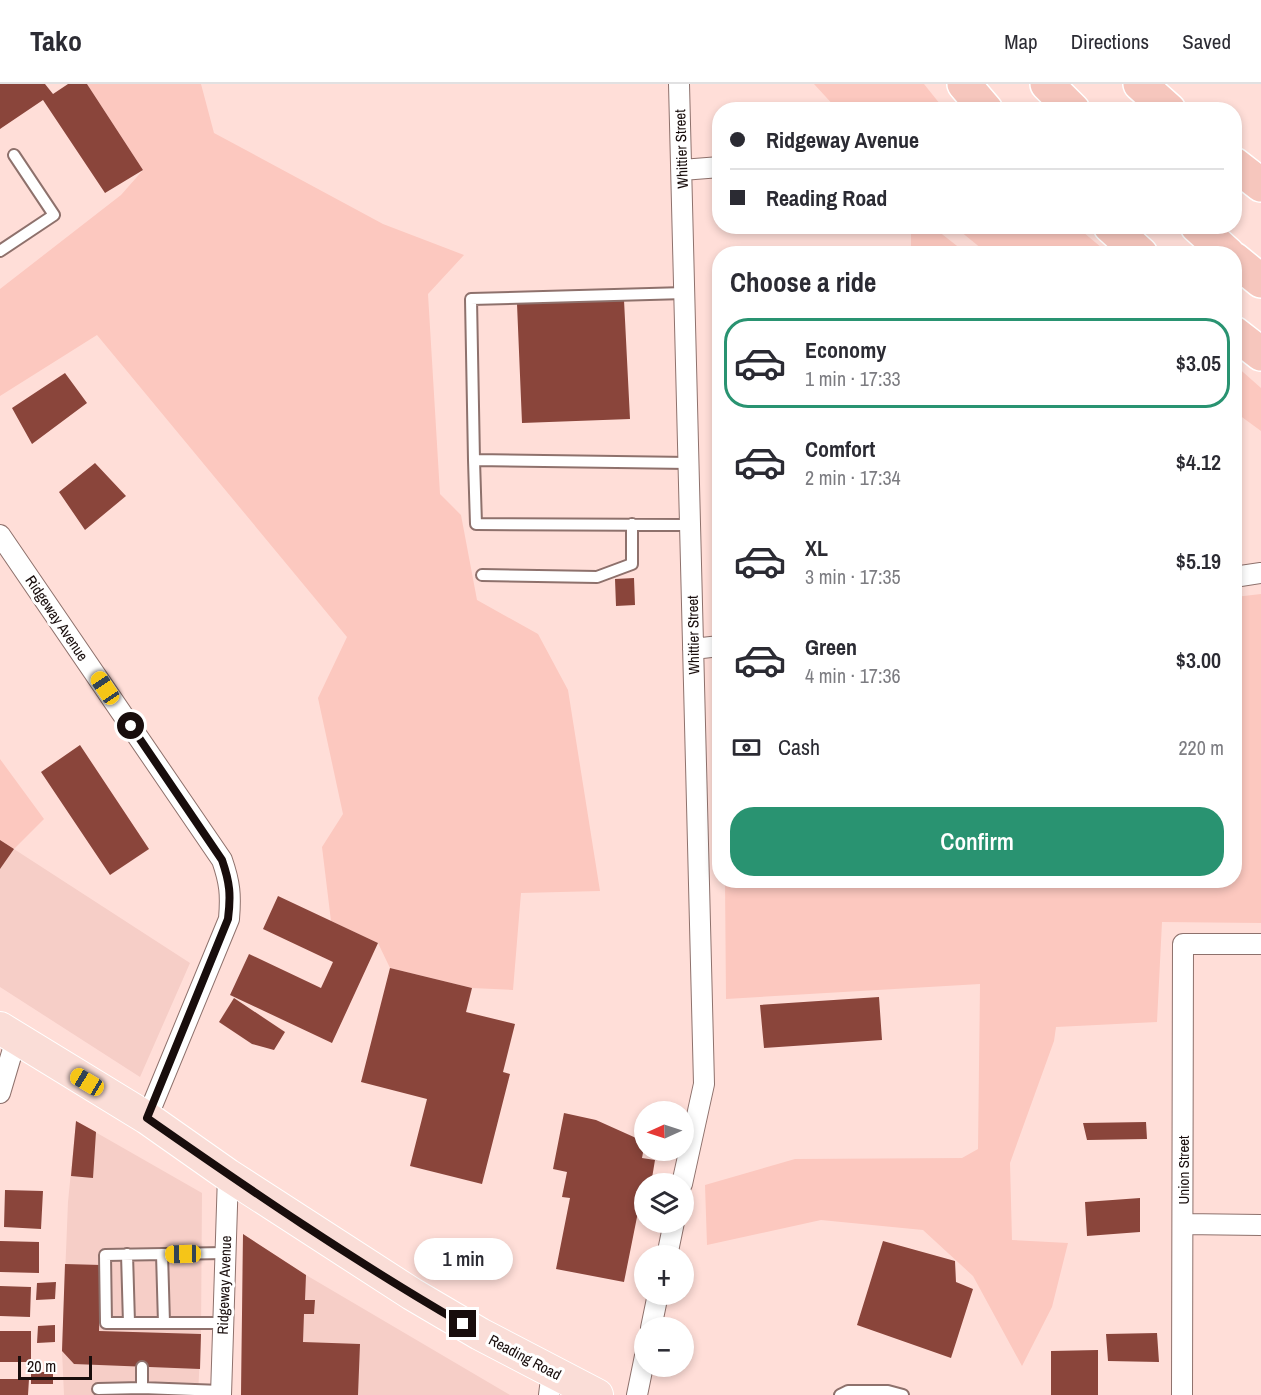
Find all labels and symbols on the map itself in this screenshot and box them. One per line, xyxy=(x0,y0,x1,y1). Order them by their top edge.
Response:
street label: Whittier Street xyxy=(669,108,693,189)
street label: Ridgeway Avenue xyxy=(21,571,93,665)
street label: Whittier Street xyxy=(682,595,704,675)
car xyxy=(87,668,123,708)
route start xyxy=(117,712,144,739)
car xyxy=(67,1065,107,1099)
north arrow xyxy=(634,1101,694,1161)
street label: Union Street xyxy=(1173,1135,1194,1205)
street label: Ridgeway Avenue xyxy=(212,1235,236,1335)
callout: 1 min xyxy=(414,1237,512,1279)
car xyxy=(165,1245,201,1263)
route end xyxy=(449,1310,476,1337)
street label: Reading Road xyxy=(485,1329,565,1385)
scale bar xyxy=(18,1353,92,1380)

